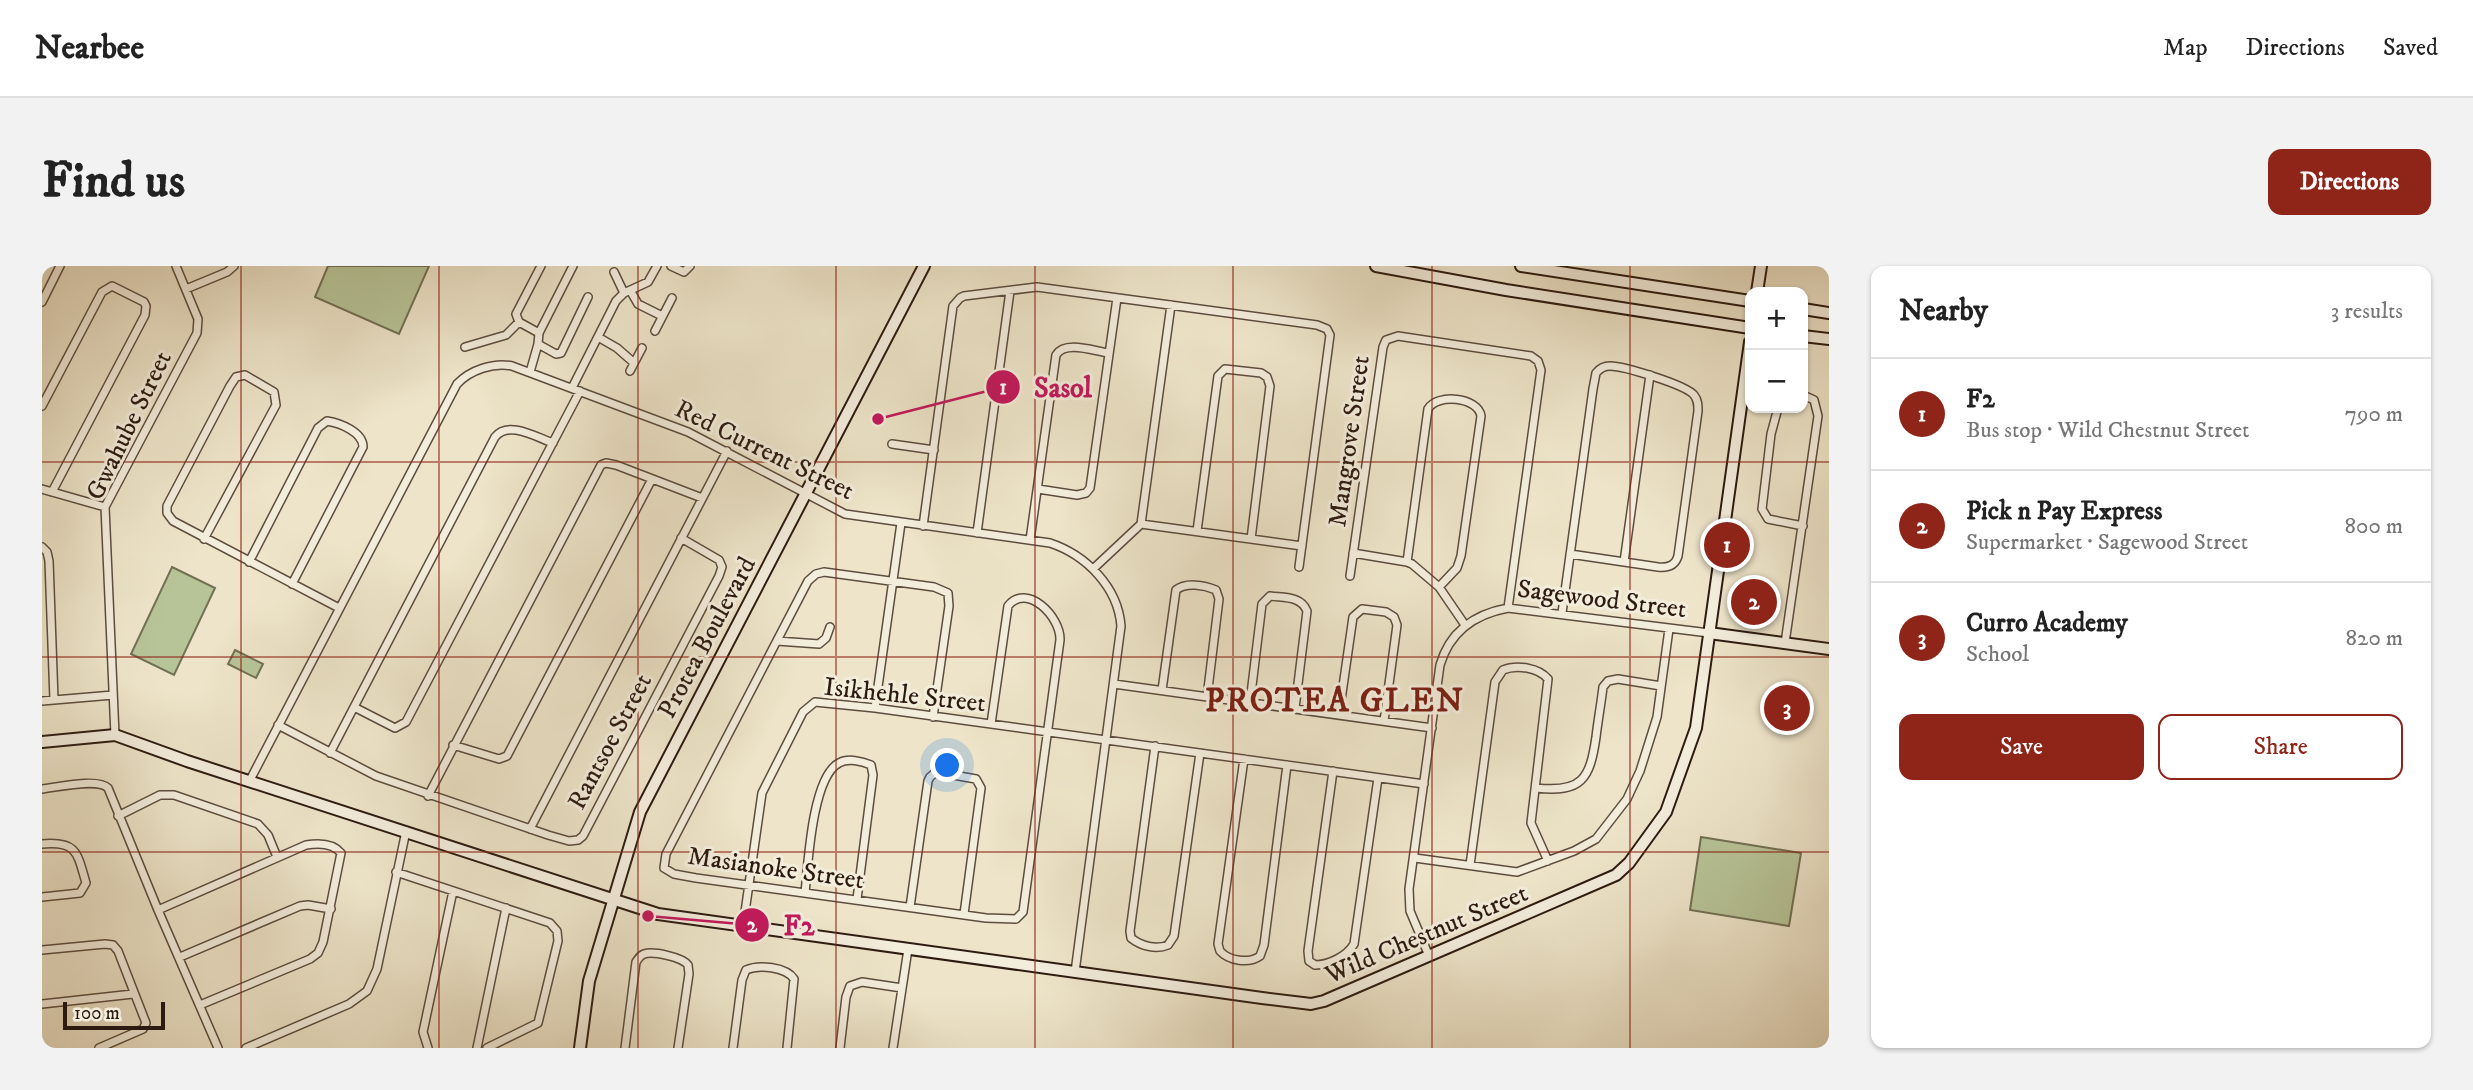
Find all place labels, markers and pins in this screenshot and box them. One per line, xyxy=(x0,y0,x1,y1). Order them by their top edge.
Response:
callout: Sasol xyxy=(985,362,1106,411)
pin: 1 xyxy=(1704,519,1750,571)
pin: 2 xyxy=(1731,576,1777,628)
pin: 3 xyxy=(1764,682,1810,734)
callout: F2 xyxy=(735,901,829,950)

